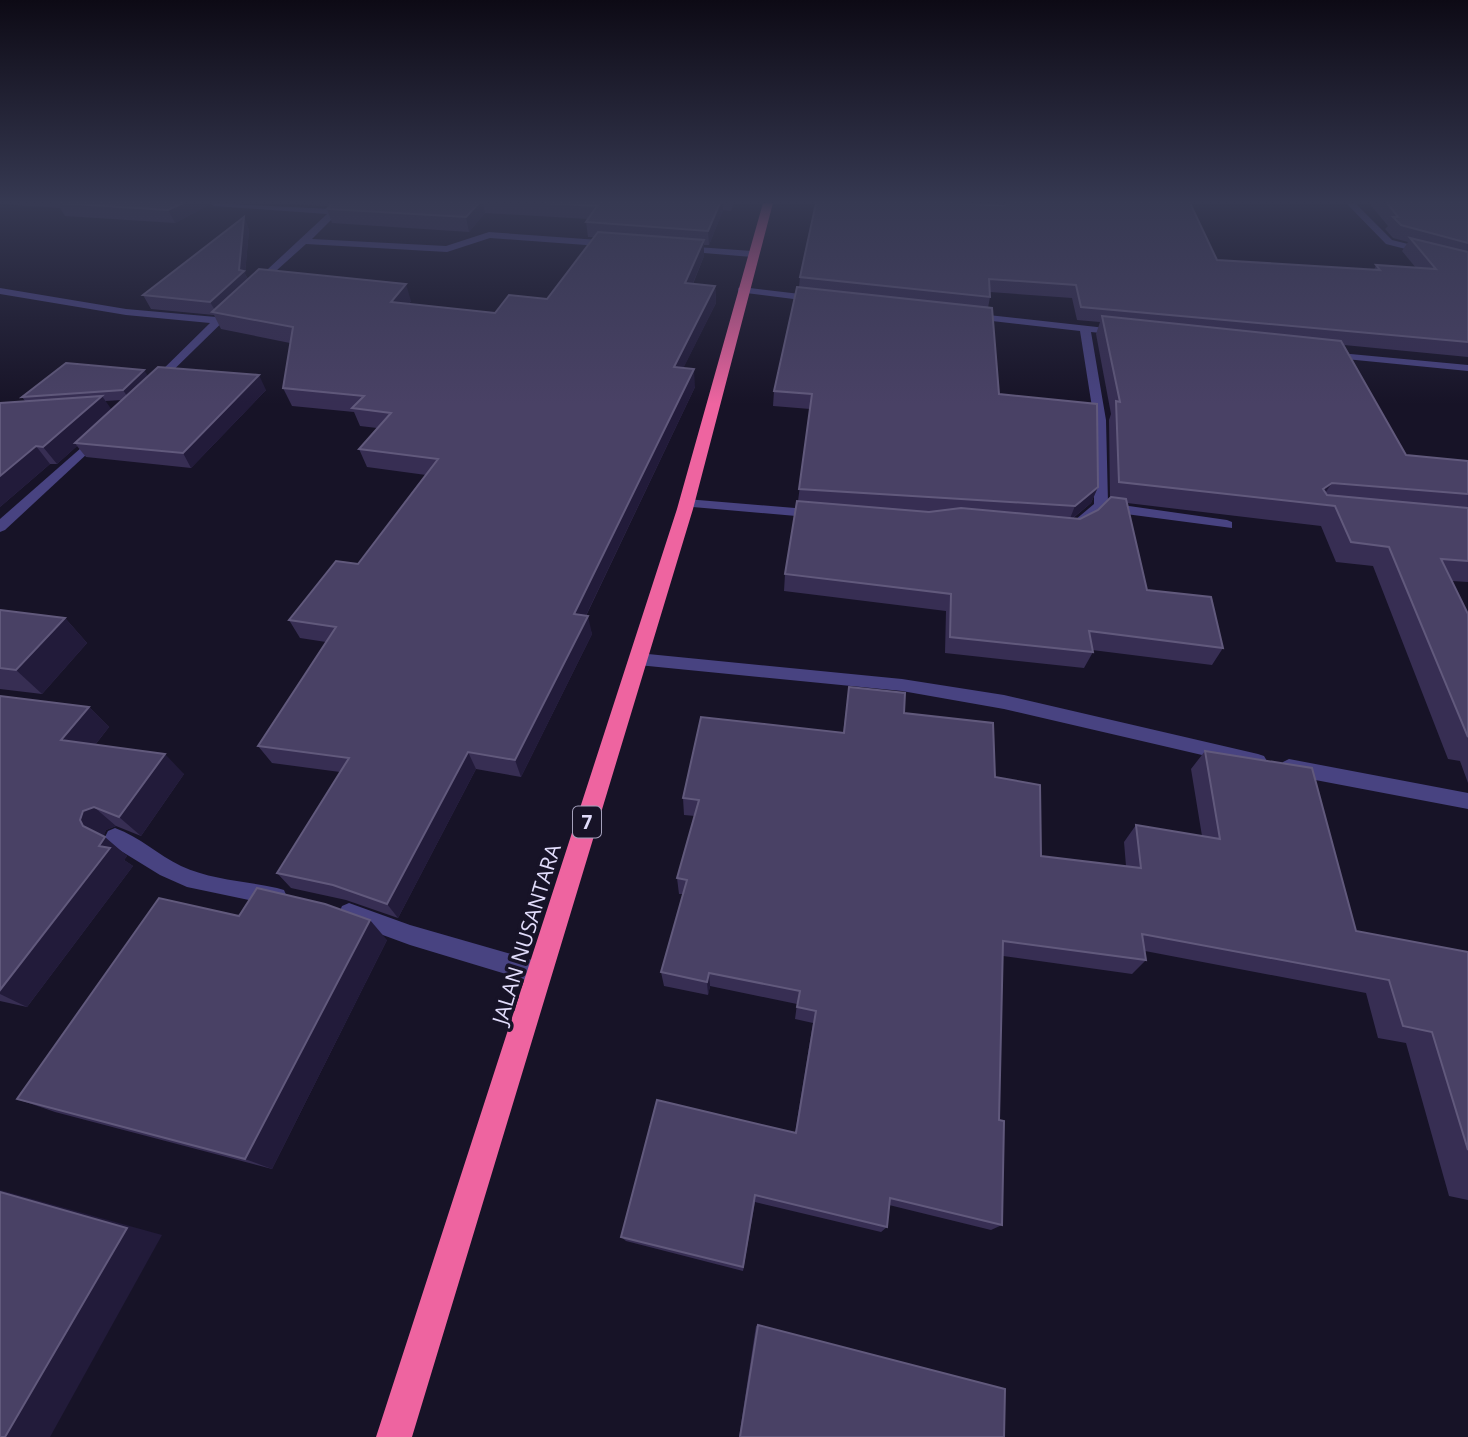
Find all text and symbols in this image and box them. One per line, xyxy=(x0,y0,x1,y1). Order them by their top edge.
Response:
road number: 7 xyxy=(573,806,601,838)
street label: JALAN NUSANTARA xyxy=(485,840,567,1030)

